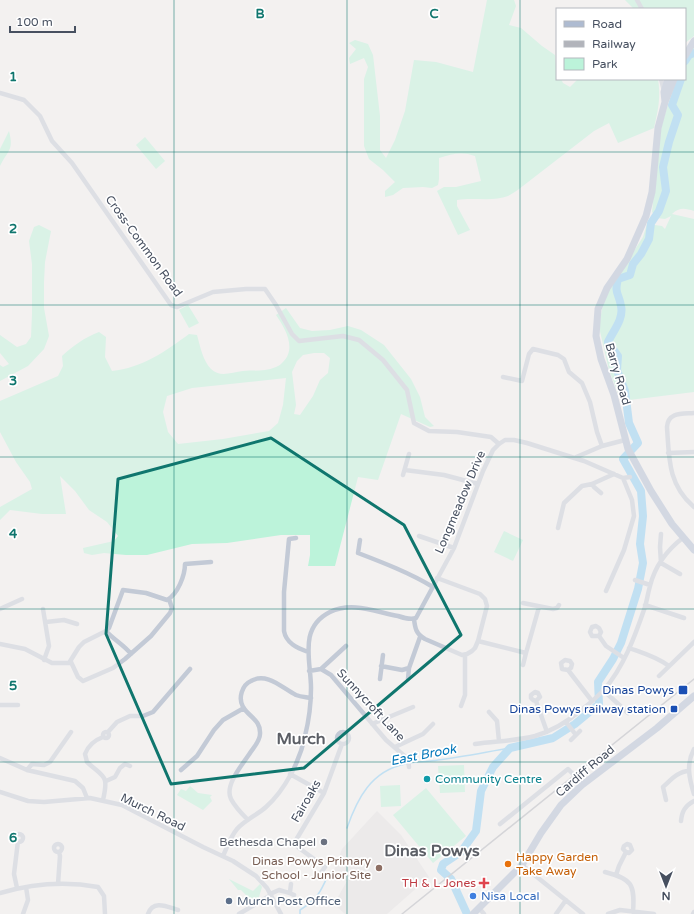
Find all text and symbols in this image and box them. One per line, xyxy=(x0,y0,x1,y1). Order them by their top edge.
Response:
text: B xyxy=(255,6,265,22)
text: C xyxy=(429,6,439,22)
scale bar xyxy=(10,8,75,34)
legend xyxy=(556,8,686,80)
text: 100 m xyxy=(16,15,53,29)
text: Road xyxy=(592,17,622,31)
text: Railway xyxy=(592,37,636,51)
text: Park xyxy=(592,57,618,71)
text: 1 xyxy=(9,69,17,85)
street label: Cross-Common Road xyxy=(103,193,185,299)
text: 2 xyxy=(9,221,17,237)
street label: Barry Road xyxy=(602,341,634,407)
text: 3 xyxy=(9,373,17,389)
street label: Longmeadow Drive xyxy=(432,448,488,556)
text: 4 xyxy=(9,526,18,542)
street label: Sunnycroft Lane xyxy=(334,666,408,744)
text: 5 xyxy=(9,678,17,694)
place label: Dinas Powys xyxy=(602,683,674,697)
marker: Dinas Powys xyxy=(677,684,689,696)
place label: Dinas Powys railway station xyxy=(509,702,666,716)
marker: Dinas Powys railway station xyxy=(669,704,679,714)
district label: Murch xyxy=(276,729,326,749)
water label: East Brook xyxy=(389,741,458,769)
street label: Cardiff Road xyxy=(553,742,617,800)
place label: Community Centre xyxy=(435,772,542,786)
marker: Community Centre xyxy=(422,774,432,784)
street label: Fairoaks xyxy=(288,777,324,825)
street label: Murch Road xyxy=(118,790,188,834)
text: 6 xyxy=(9,830,17,846)
place label: Bethesda Chapel xyxy=(219,835,316,849)
marker: Bethesda Chapel xyxy=(319,837,329,847)
district label: Dinas Powys xyxy=(384,841,480,861)
place label: Happy Garden Take Away xyxy=(516,850,598,878)
place label: Dinas Powys Primary School - Junior Site xyxy=(252,854,372,882)
marker: Happy Garden Take Away xyxy=(503,859,513,869)
marker: Dinas Powys Primary School - Junior Site xyxy=(374,863,384,873)
north arrow xyxy=(646,866,686,906)
place label: TH & L Jones xyxy=(402,876,476,890)
marker: TH & L Jones xyxy=(479,878,489,888)
place label: Nisa Local xyxy=(481,889,539,903)
text: N xyxy=(662,889,670,902)
marker: Nisa Local xyxy=(468,891,478,901)
place label: Murch Post Office xyxy=(237,894,341,908)
marker: Murch Post Office xyxy=(224,896,234,906)

